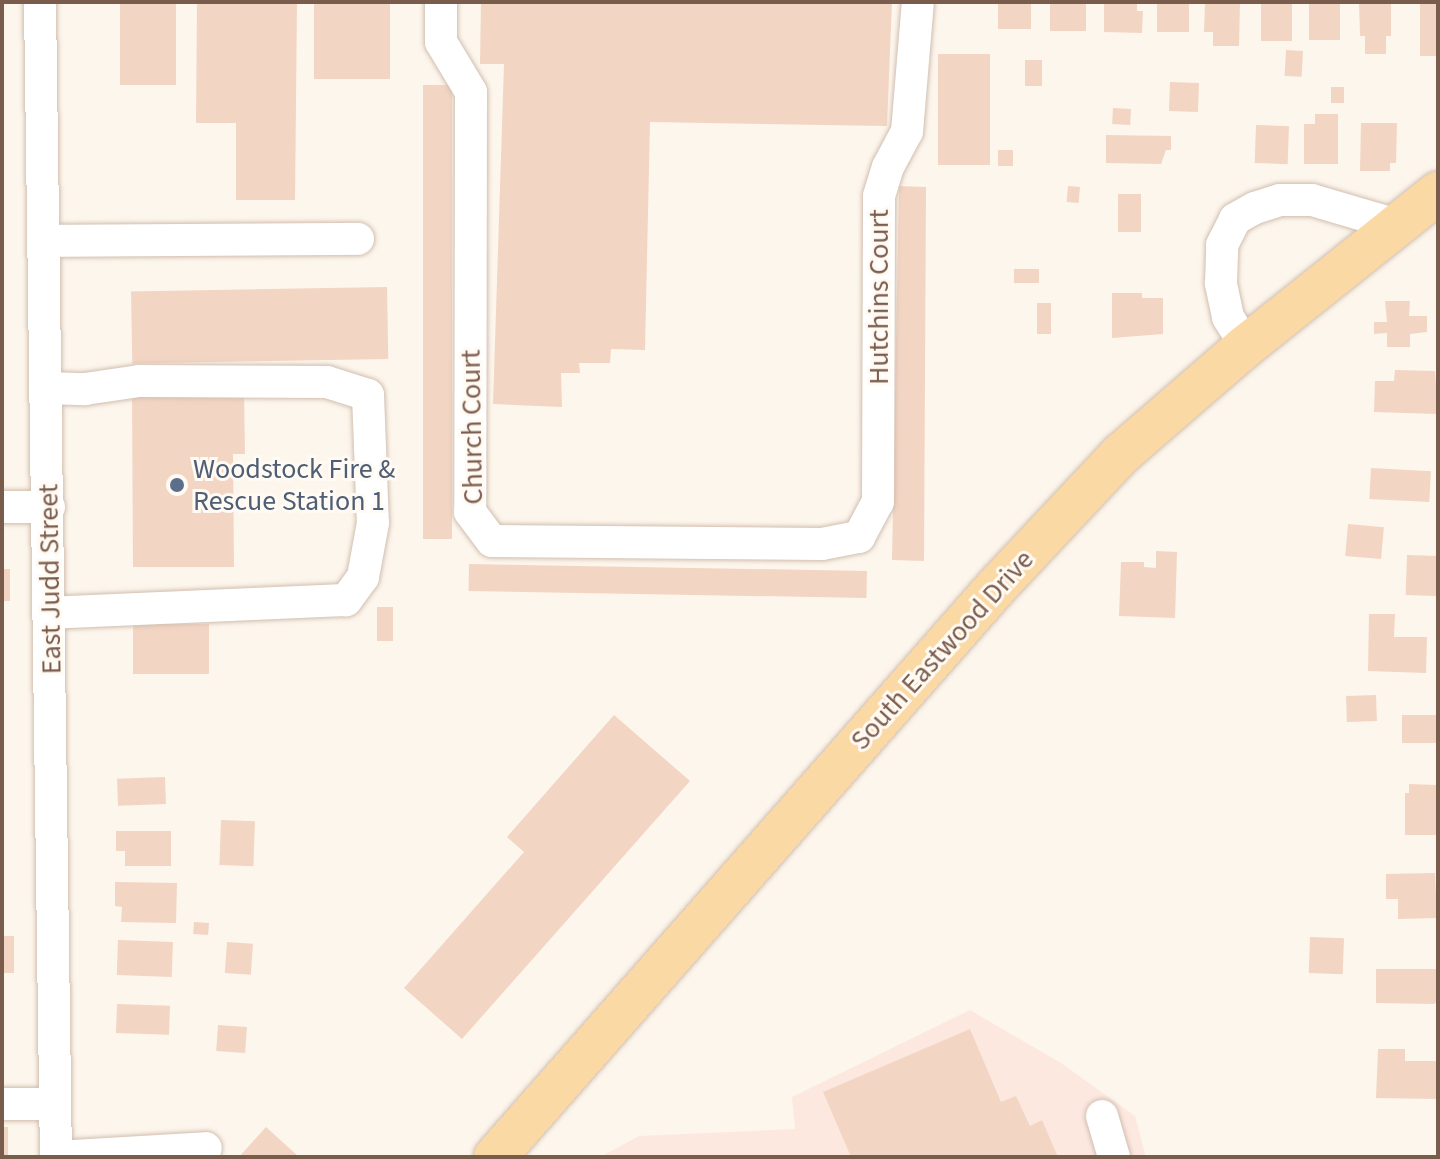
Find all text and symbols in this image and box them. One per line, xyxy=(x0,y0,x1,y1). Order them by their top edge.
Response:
street label: Hutchins Court xyxy=(862,209,896,385)
street label: Church Court xyxy=(454,349,490,505)
place label: Woodstock Fire & Rescue Station 1 xyxy=(193,452,395,518)
marker: Woodstock Fire & Rescue Station 1 xyxy=(168,476,186,494)
street label: East Judd Street xyxy=(32,483,68,675)
street label: South Eastwood Drive xyxy=(843,543,1041,757)

